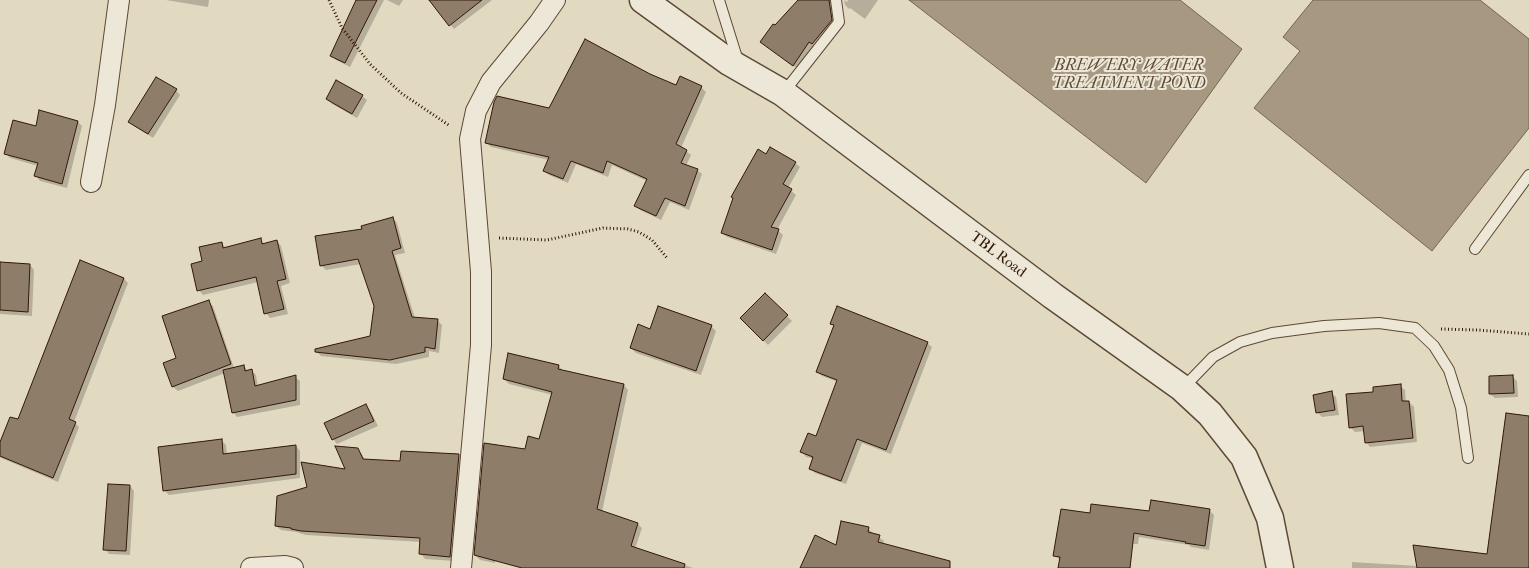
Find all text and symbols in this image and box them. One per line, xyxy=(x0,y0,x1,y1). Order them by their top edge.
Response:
water label: BREWERY WATER TREATMENT POND xyxy=(1052,56,1206,94)
street label: TBL Road xyxy=(966,228,1030,282)

